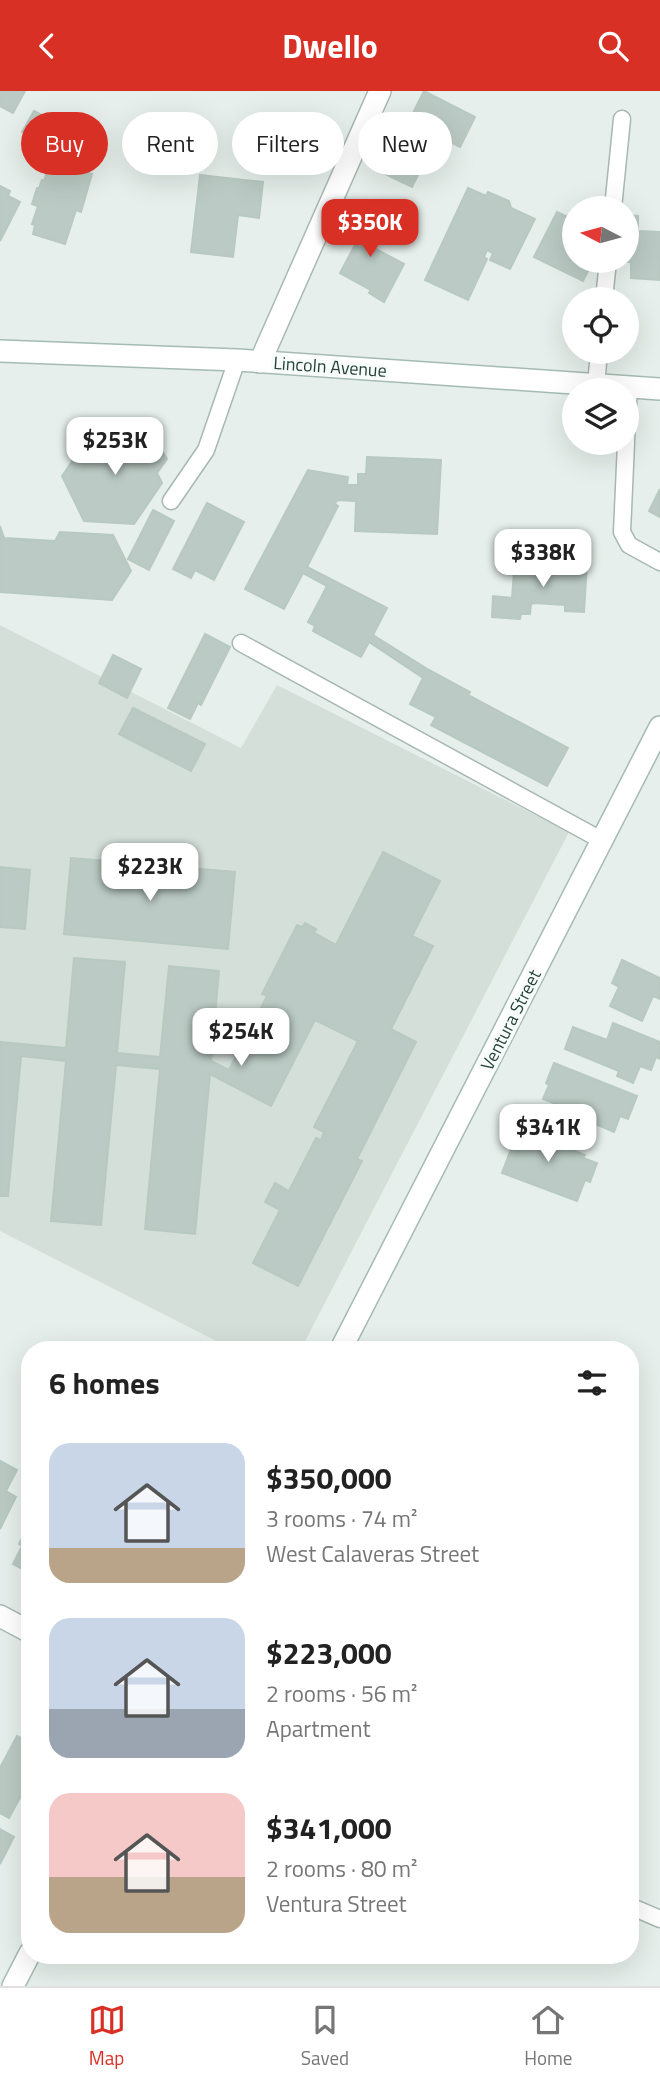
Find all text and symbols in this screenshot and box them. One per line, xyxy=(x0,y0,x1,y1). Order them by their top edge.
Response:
text: Dwello xyxy=(282,22,378,70)
icon: back xyxy=(28,27,66,65)
icon: search xyxy=(594,27,632,65)
chip: Buy xyxy=(21,112,108,175)
chip: Rent xyxy=(122,112,218,175)
chip: Filters xyxy=(232,112,344,175)
chip: New xyxy=(358,112,452,175)
north arrow xyxy=(562,196,639,273)
map controls xyxy=(562,196,639,455)
pin: $350K xyxy=(321,199,419,259)
text: $350K xyxy=(337,204,403,239)
button: locate xyxy=(562,287,639,364)
street label: Lincoln Avenue xyxy=(272,349,388,384)
button: layers xyxy=(562,378,639,455)
pin: $253K xyxy=(66,417,164,477)
text: $253K xyxy=(82,422,148,457)
pin: $338K xyxy=(494,529,592,589)
text: $338K xyxy=(510,534,576,569)
pin: $223K xyxy=(101,843,199,903)
text: $223K xyxy=(117,848,183,883)
street label: Ventura Street xyxy=(474,964,548,1075)
pin: $254K xyxy=(192,1009,290,1068)
text: $254K xyxy=(208,1013,274,1048)
pin: $341K xyxy=(499,1105,597,1164)
text: $341K xyxy=(515,1109,581,1144)
text: 6 homes xyxy=(49,1360,160,1406)
icon: filters xyxy=(573,1364,611,1402)
text: $350,000 xyxy=(266,1455,392,1501)
icon: home xyxy=(105,1471,189,1555)
text: 3 rooms · 74 m² xyxy=(266,1501,417,1536)
text: West Calaveras Street xyxy=(266,1536,479,1571)
text: $223,000 xyxy=(266,1630,392,1676)
icon: home xyxy=(105,1646,189,1730)
text: 2 rooms · 56 m² xyxy=(266,1676,417,1711)
text: Apartment xyxy=(266,1711,371,1746)
text: $341,000 xyxy=(266,1805,392,1851)
icon: home xyxy=(105,1821,189,1905)
text: 2 rooms · 80 m² xyxy=(266,1851,417,1886)
text: Ventura Street xyxy=(266,1886,407,1921)
tab: Map xyxy=(88,2001,126,2072)
tab: Saved xyxy=(301,2001,349,2072)
tab: Home xyxy=(524,2001,572,2072)

